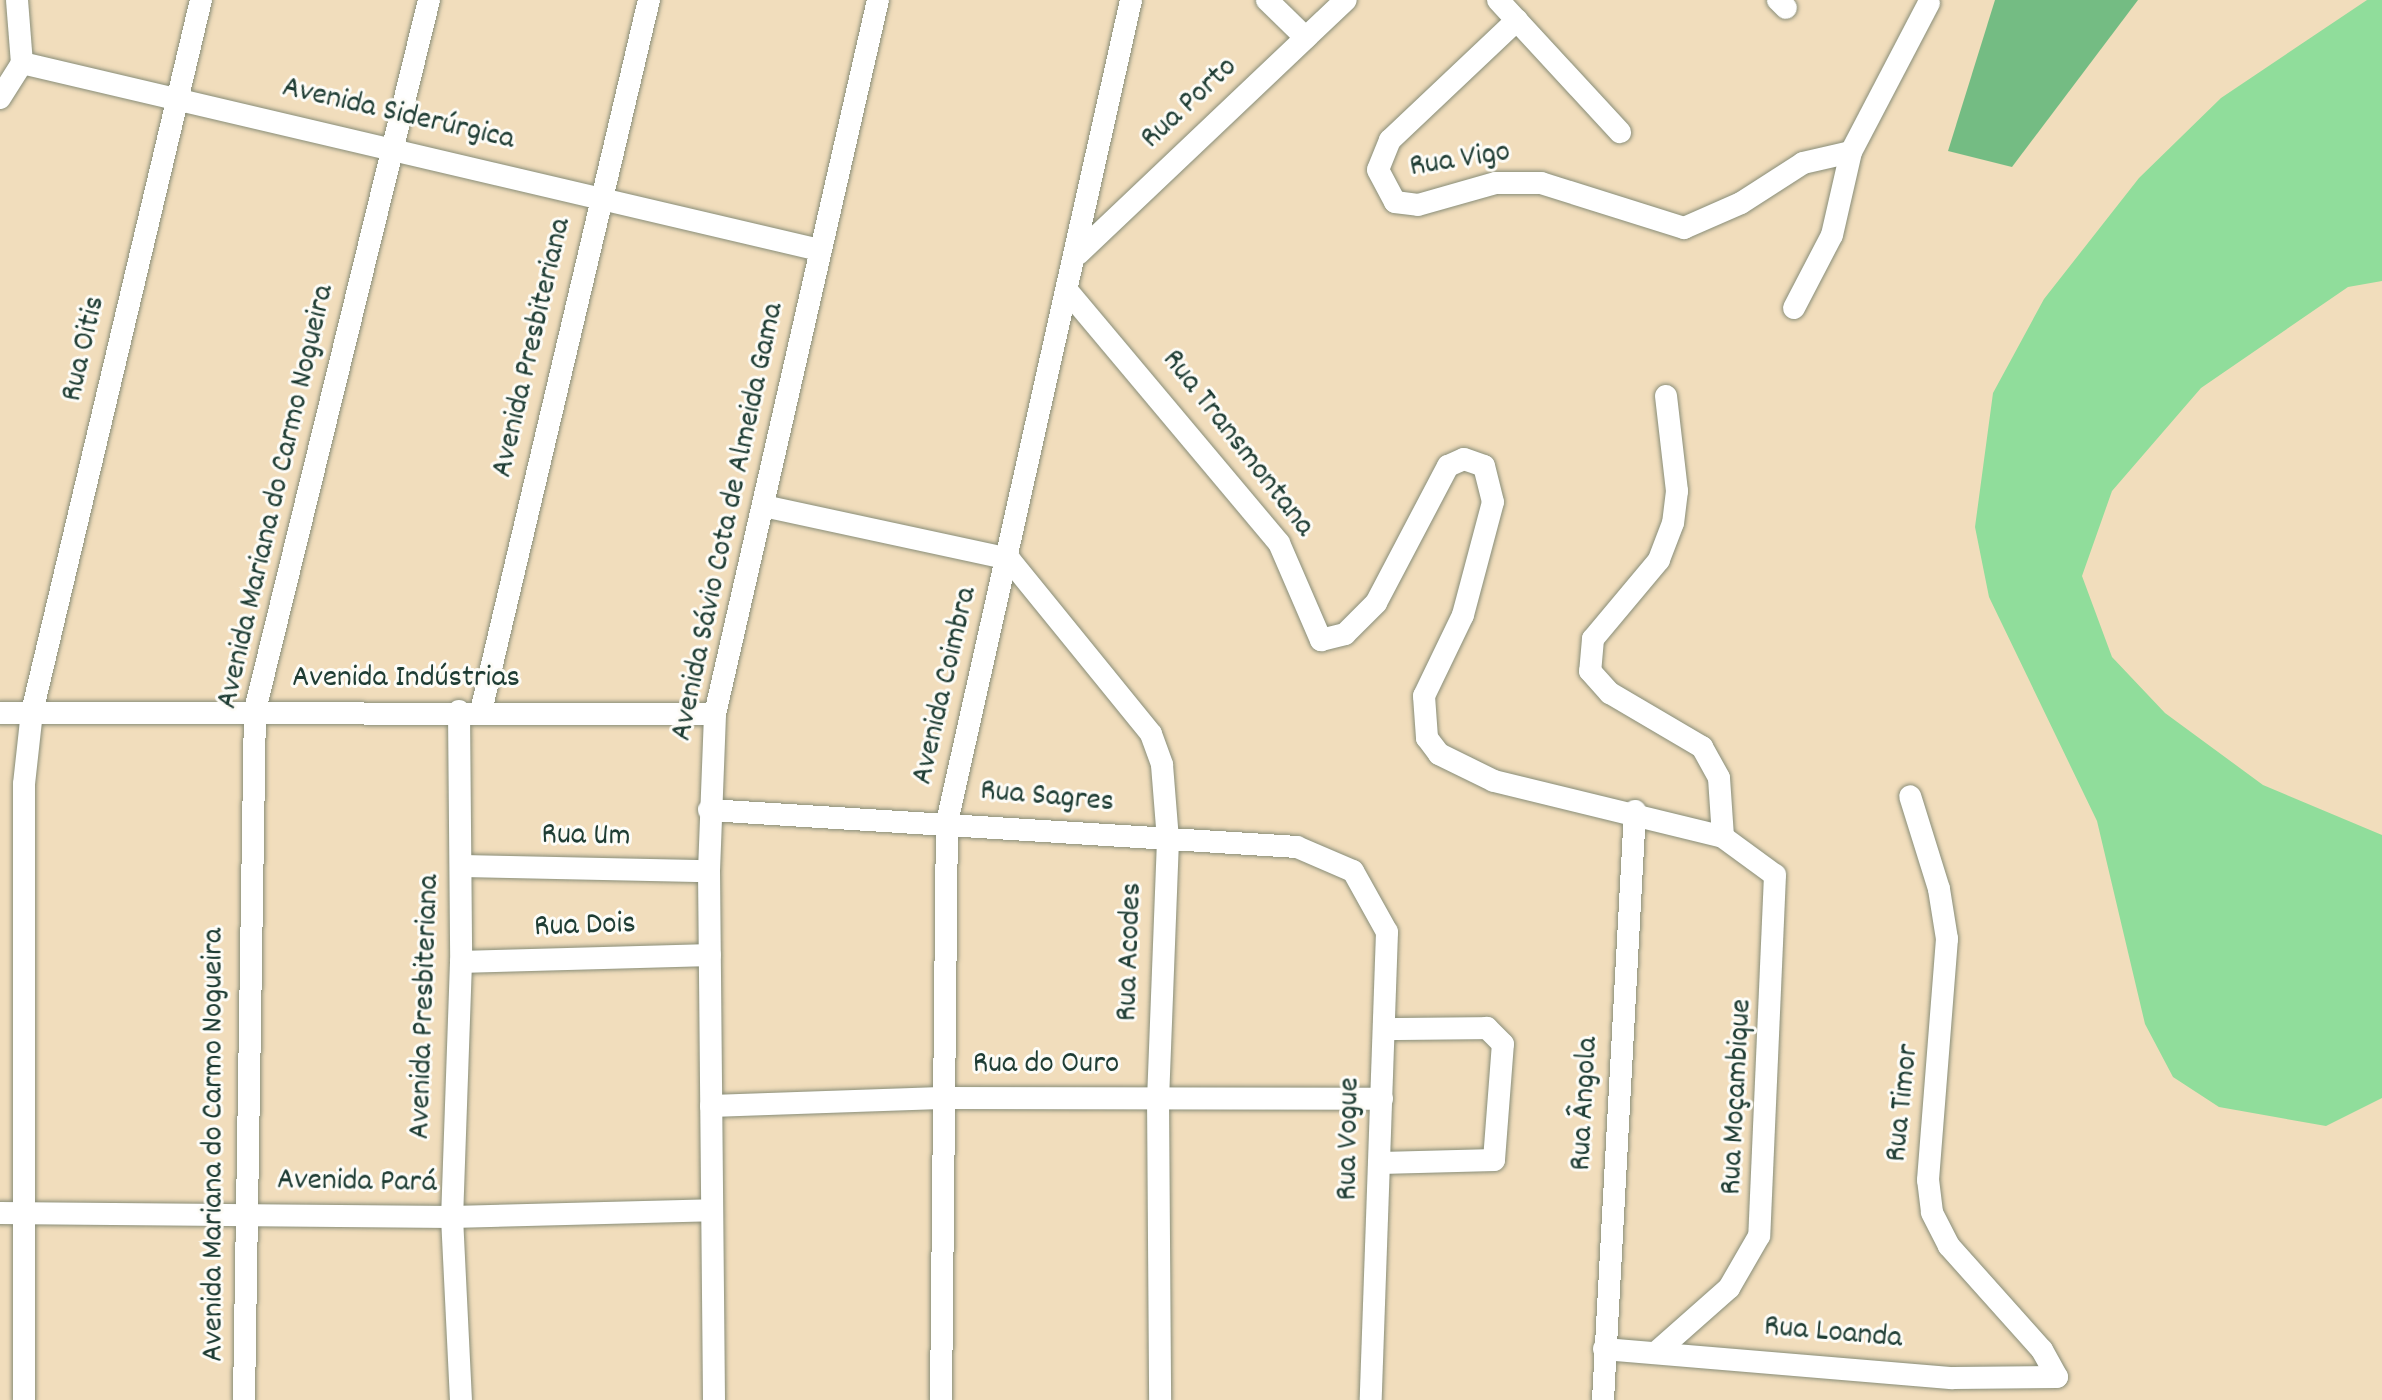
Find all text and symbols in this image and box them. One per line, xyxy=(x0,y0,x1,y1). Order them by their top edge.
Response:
street label: Rua Porto xyxy=(1134,50,1246,158)
street label: Avenida Siderúrgica xyxy=(278,70,518,160)
street label: Rua Vigo xyxy=(1407,134,1513,188)
street label: Avenida Presbiteriana xyxy=(484,215,582,481)
street label: Avenida Mariana do Carmo Nogueira xyxy=(209,281,345,713)
street label: Rua Oitis xyxy=(54,293,116,405)
street label: Avenida Sávio Cota de Almeida Gama xyxy=(664,299,794,745)
street label: Rua Transmontana xyxy=(1152,343,1322,545)
street label: Avenida Coimbra xyxy=(905,584,987,788)
street label: Avenida Indústrias xyxy=(292,660,520,698)
street label: Rua Sagres xyxy=(978,773,1116,823)
street label: Rua Um xyxy=(541,817,631,857)
street label: Avenida Presbiteriana xyxy=(402,874,450,1140)
street label: Rua Acodes xyxy=(1109,882,1153,1022)
street label: Rua Dois xyxy=(533,906,637,948)
street label: Avenida Mariana do Carmo Nogueira xyxy=(196,928,234,1362)
street label: Rua Moçambique xyxy=(1714,998,1762,1196)
street label: Rua Ângola xyxy=(1563,1036,1609,1172)
street label: Rua Timor xyxy=(1879,1042,1929,1164)
street label: Rua do Ouro xyxy=(973,1046,1119,1084)
street label: Rua Vogue xyxy=(1330,1077,1370,1201)
street label: Avenida Pará xyxy=(277,1162,437,1204)
street label: Rua Loanda xyxy=(1762,1309,1904,1359)

